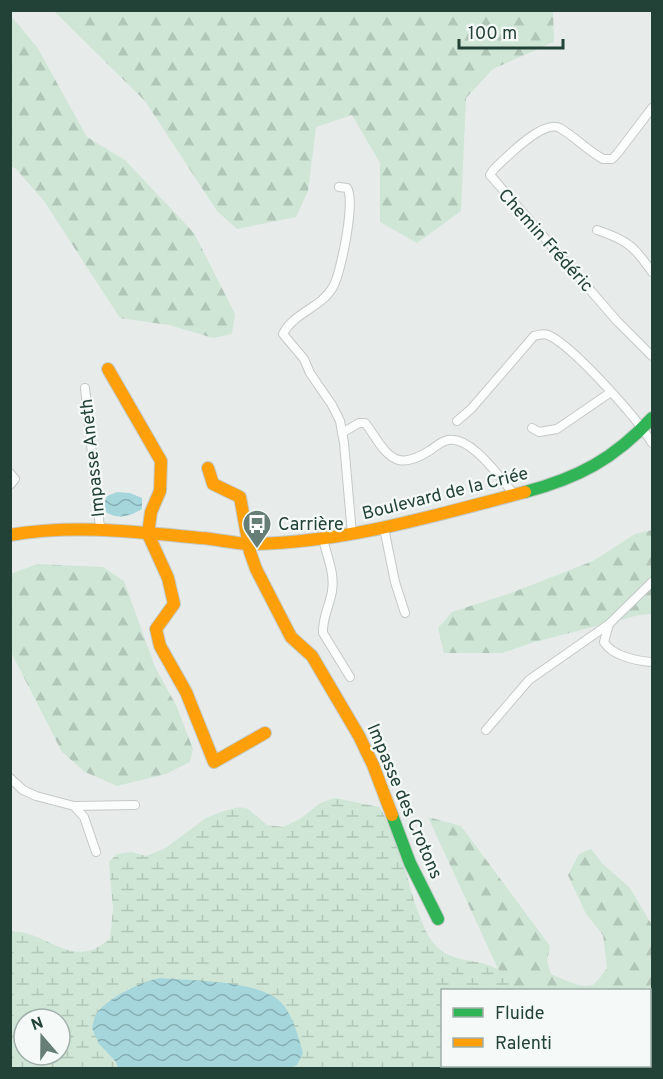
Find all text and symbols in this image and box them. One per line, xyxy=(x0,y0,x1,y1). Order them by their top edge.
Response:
scale bar xyxy=(459,12,562,50)
text: 100 m xyxy=(468,23,517,46)
street label: Chemin Frédéric xyxy=(492,184,597,298)
street label: Impasse Aneth xyxy=(76,397,111,518)
street label: Boulevard de la Criée xyxy=(360,463,531,526)
bus stop icon: Carrière xyxy=(241,508,273,550)
place label: Carrière xyxy=(278,514,344,537)
street label: Impasse des Crotons xyxy=(360,720,447,883)
legend xyxy=(441,989,651,1067)
text: Fluide xyxy=(495,1003,544,1026)
north arrow xyxy=(12,1007,72,1067)
text: N xyxy=(29,1013,46,1036)
text: Ralenti xyxy=(495,1033,552,1056)

